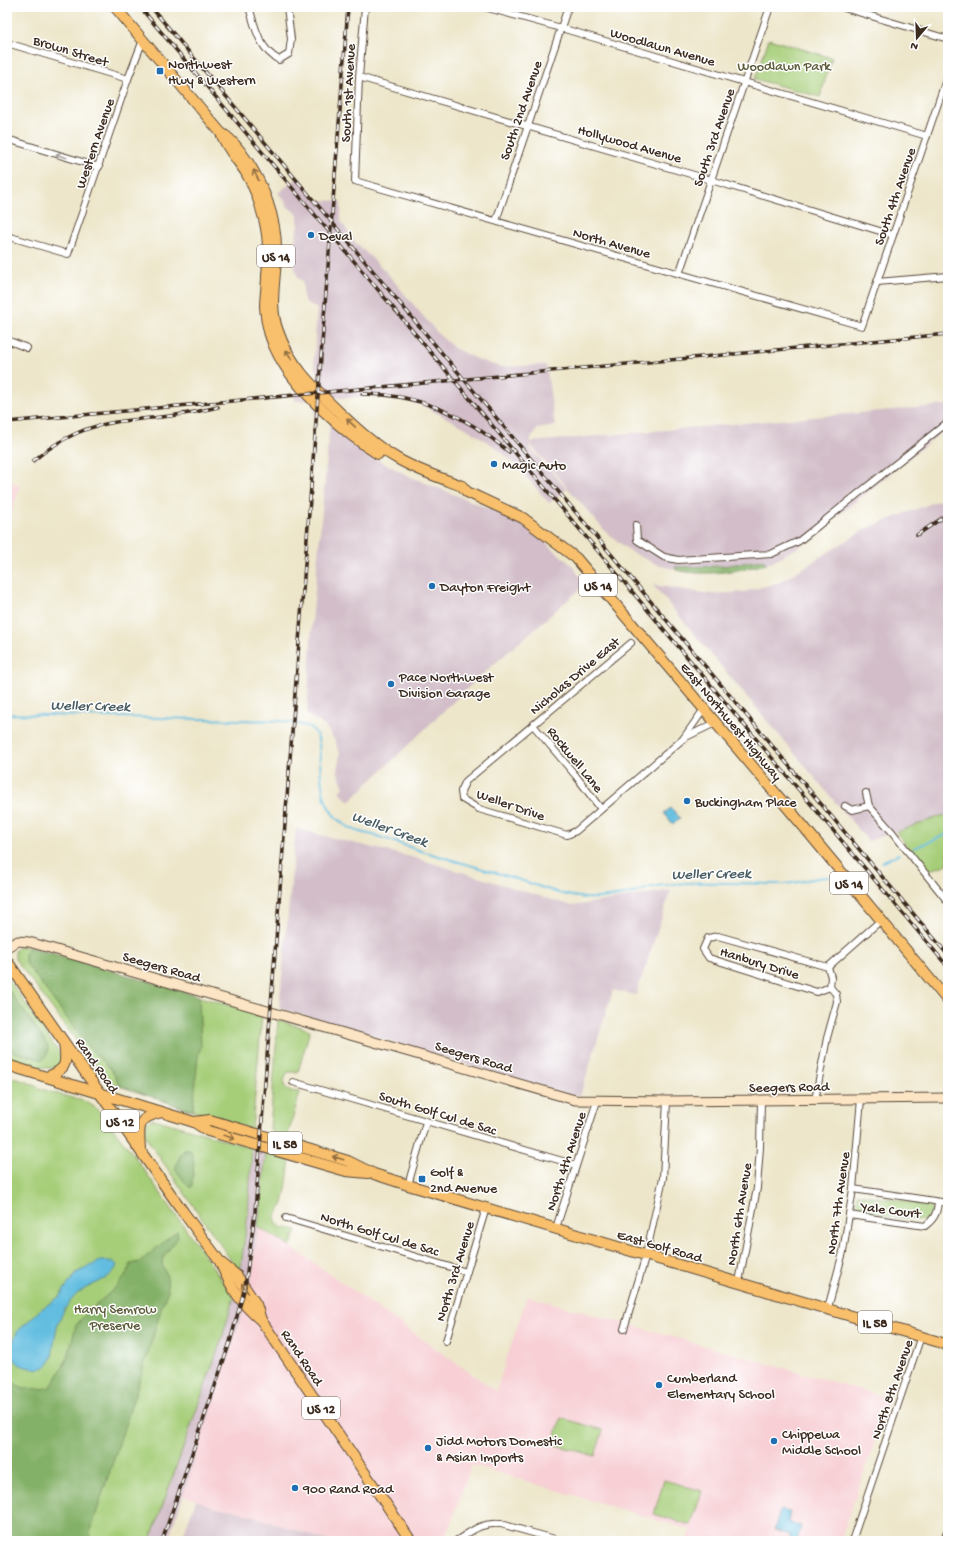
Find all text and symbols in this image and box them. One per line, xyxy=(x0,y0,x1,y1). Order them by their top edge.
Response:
north arrow xyxy=(897,18,937,58)
street label: Woodlawn Avenue xyxy=(608,25,717,72)
street label: Brown Street xyxy=(30,33,111,72)
text: N xyxy=(909,39,920,52)
street label: South 1st Avenue xyxy=(338,43,361,143)
place label: Northwest Hwy & Western xyxy=(168,57,256,90)
street label: South 2nd Avenue xyxy=(497,58,548,163)
park label: Woodlawn Park xyxy=(737,59,832,76)
marker: Northwest Hwy & Western xyxy=(155,66,165,76)
street label: South 3rd Avenue xyxy=(691,86,740,189)
street label: Western Avenue xyxy=(73,96,120,191)
street label: Hollywood Avenue xyxy=(575,122,684,169)
street label: South 4th Avenue xyxy=(872,145,921,248)
one-way arrow xyxy=(56,151,68,159)
one-way arrow xyxy=(252,170,259,182)
street label: North Avenue xyxy=(571,225,653,264)
place label: Deval xyxy=(318,229,352,246)
marker: Deval xyxy=(306,230,316,240)
road number: US 14 xyxy=(257,245,295,267)
one-way arrow xyxy=(284,349,292,361)
one-way arrow xyxy=(346,418,356,428)
place label: Magic Auto xyxy=(502,458,566,475)
marker: Magic Auto xyxy=(489,459,499,469)
road number: US 14 xyxy=(579,574,617,596)
place label: Dayton Freight xyxy=(439,580,532,597)
marker: Dayton Freight xyxy=(427,581,437,591)
street label: Nicholas Drive East xyxy=(527,634,625,720)
street label: East Northwest Highway xyxy=(676,660,785,785)
place label: Pace Northwest Division Garage xyxy=(398,670,495,703)
marker: Pace Northwest Division Garage xyxy=(386,679,396,689)
water label: Weller Creek xyxy=(50,697,131,717)
street label: Rockwell Lane xyxy=(542,724,606,798)
street label: Weller Drive xyxy=(474,787,547,826)
place label: Buckingham Place xyxy=(694,795,797,812)
marker: Buckingham Place xyxy=(682,796,692,806)
water label: Weller Creek xyxy=(349,808,431,852)
water label: Weller Creek xyxy=(671,865,752,885)
road number: US 14 xyxy=(830,872,868,894)
street label: Hanbury Drive xyxy=(718,944,802,985)
street label: Seegers Road xyxy=(120,949,204,988)
street label: Rand Road xyxy=(71,1035,122,1099)
street label: Seegers Road xyxy=(432,1039,516,1079)
street label: Seegers Road xyxy=(749,1079,831,1098)
street label: South Golf Cul de Sac xyxy=(376,1088,499,1141)
street label: North 4th Avenue xyxy=(543,1109,592,1213)
road number: US 12 xyxy=(101,1110,139,1132)
road number: IL 58 xyxy=(268,1132,302,1154)
one-way arrow xyxy=(223,1134,236,1141)
street label: North 7th Avenue xyxy=(824,1150,855,1256)
one-way arrow xyxy=(332,1154,345,1161)
street label: North 6th Avenue xyxy=(724,1161,757,1267)
place label: Golf & 2nd Avenue xyxy=(430,1165,498,1198)
marker: Golf & 2nd Avenue xyxy=(417,1174,427,1184)
street label: Yale Court xyxy=(858,1199,923,1224)
street label: North Golf Cul de Sac xyxy=(318,1209,442,1262)
street label: North 3rd Avenue xyxy=(433,1219,480,1324)
street label: East Golf Road xyxy=(615,1227,706,1268)
one-way arrow xyxy=(241,1283,249,1294)
park label: Harry Semrow Preserve xyxy=(74,1302,156,1335)
road number: IL 58 xyxy=(858,1311,892,1333)
street label: Rand Road xyxy=(276,1327,327,1391)
street label: North 8th Avenue xyxy=(868,1337,919,1442)
place label: Cumberland Elementary School xyxy=(667,1371,775,1404)
marker: Cumberland Elementary School xyxy=(654,1380,664,1390)
road number: US 12 xyxy=(302,1397,340,1419)
place label: Chippewa Middle School xyxy=(782,1427,861,1460)
place label: Jidd Motors Domestic & Asian Imports xyxy=(436,1434,563,1467)
marker: Chippewa Middle School xyxy=(769,1436,779,1446)
marker: Jidd Motors Domestic & Asian Imports xyxy=(423,1443,433,1453)
place label: 900 Rand Road xyxy=(302,1482,395,1499)
marker: 900 Rand Road xyxy=(290,1483,300,1493)

